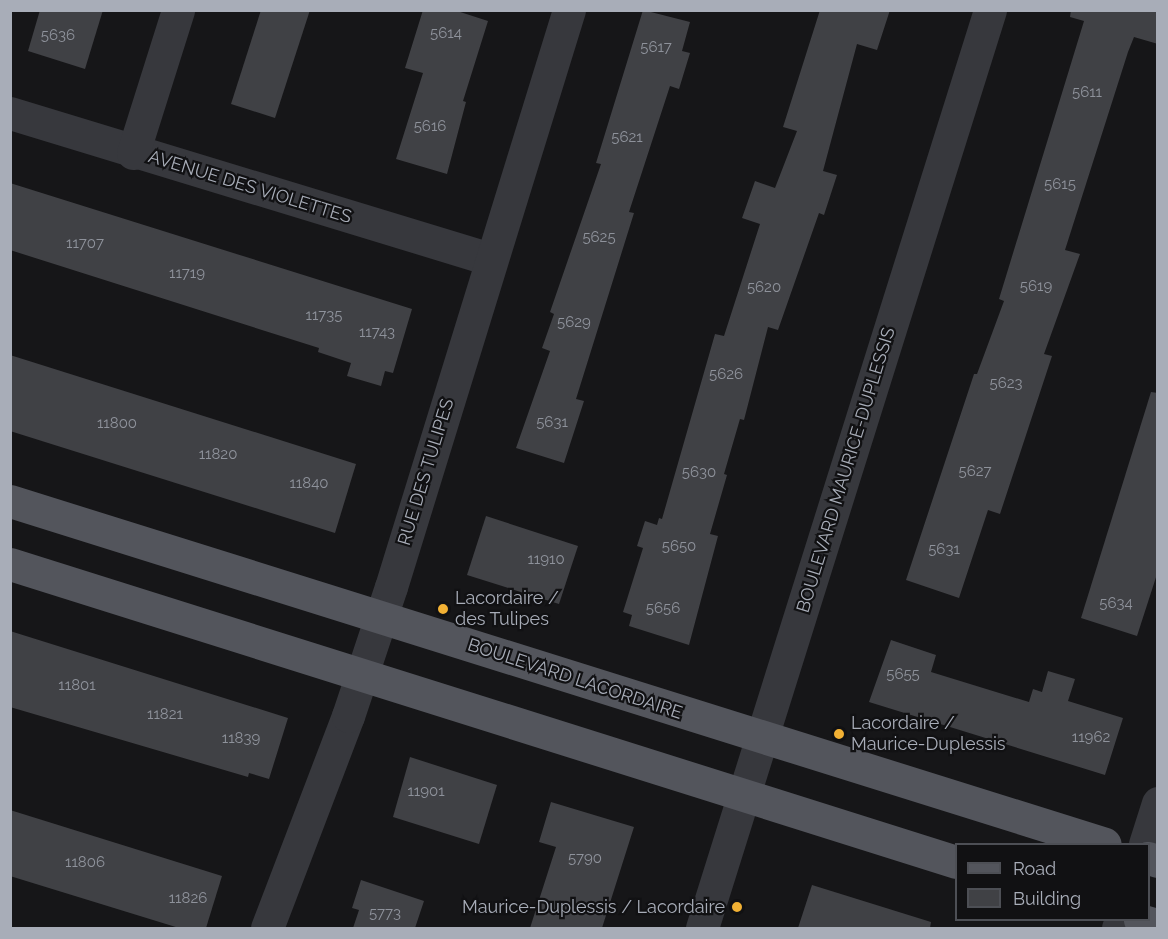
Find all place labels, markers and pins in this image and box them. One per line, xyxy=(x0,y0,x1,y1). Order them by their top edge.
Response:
place label: Lacordaire / des Tulipes xyxy=(455,588,559,630)
marker: Lacordaire / des Tulipes xyxy=(436,602,450,616)
place label: Lacordaire / Maurice-Duplessis xyxy=(851,713,1006,756)
marker: Lacordaire / Maurice-Duplessis xyxy=(832,727,846,741)
place label: Maurice-Duplessis / Lacordaire xyxy=(462,896,725,918)
marker: Maurice-Duplessis / Lacordaire xyxy=(730,900,744,914)

